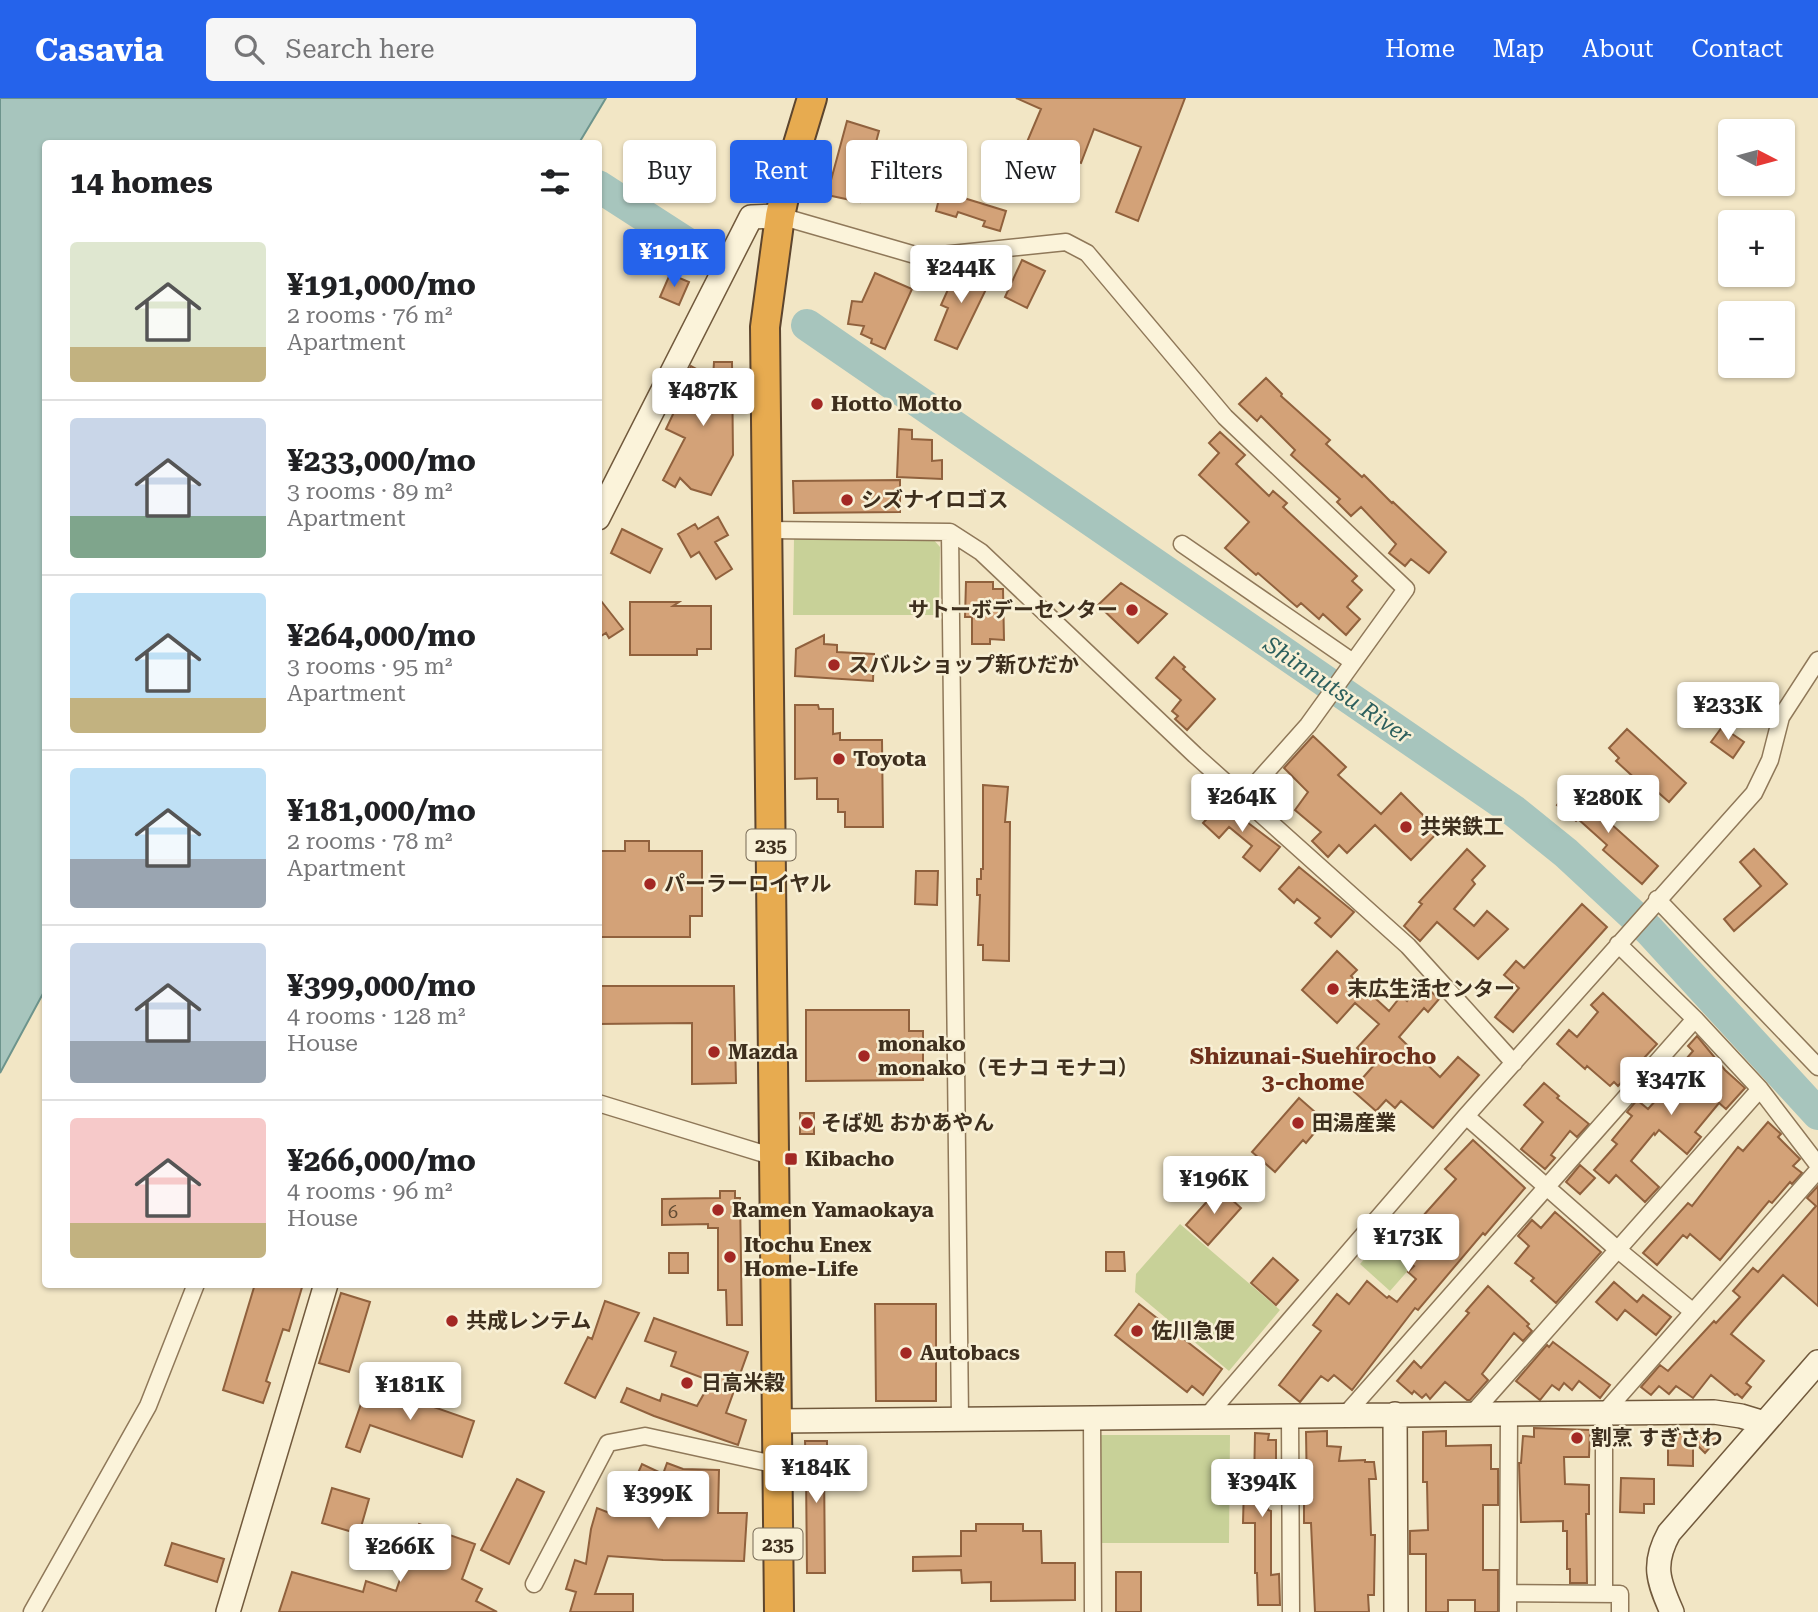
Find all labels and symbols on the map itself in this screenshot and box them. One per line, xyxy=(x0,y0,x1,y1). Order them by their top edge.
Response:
north arrow xyxy=(1718,119,1796,196)
pin: ¥191K xyxy=(625,230,723,289)
pin: ¥244K xyxy=(912,246,1010,305)
pin: ¥487K xyxy=(654,368,752,428)
place label: Hotto Motto xyxy=(831,392,962,416)
marker: Hotto Motto xyxy=(809,396,825,412)
place label: シズナイロゴス xyxy=(861,488,1008,512)
marker: シズナイロゴス xyxy=(839,492,855,508)
place label: サトーボデーセンター xyxy=(908,598,1118,622)
marker: サトーボデーセンター xyxy=(1124,602,1140,618)
water label: Shinnutsu River xyxy=(1258,630,1417,750)
place label: スバルショップ新ひだか xyxy=(848,653,1079,677)
marker: スバルショップ新ひだか xyxy=(826,657,842,673)
pin: ¥233K xyxy=(1679,682,1777,742)
place label: Toyota xyxy=(853,747,927,771)
marker: Toyota xyxy=(831,751,847,767)
pin: ¥264K xyxy=(1193,774,1291,834)
pin: ¥280K xyxy=(1559,776,1657,835)
place label: 共栄鉄工 xyxy=(1420,815,1504,839)
marker: 共栄鉄工 xyxy=(1398,819,1414,835)
road number: 235 xyxy=(746,830,796,860)
place label: パーラーロイヤル xyxy=(664,872,831,896)
marker: パーラーロイヤル xyxy=(642,876,658,892)
place label: 末広生活センター xyxy=(1347,977,1515,1001)
marker: 末広生活センター xyxy=(1325,981,1341,997)
place label: monako monako（モナコ モナコ） xyxy=(878,1032,1139,1080)
place label: Mazda xyxy=(728,1040,799,1064)
district label: Shizunai-Suehirocho 3-chome xyxy=(1190,1043,1436,1096)
marker: Mazda xyxy=(706,1044,722,1060)
marker: monako monako（モナコ モナコ） xyxy=(856,1048,872,1064)
pin: ¥347K xyxy=(1622,1058,1720,1117)
place label: そば処 おかあやん xyxy=(821,1111,994,1135)
place label: 田湯産業 xyxy=(1312,1111,1396,1135)
marker: そば処 おかあやん xyxy=(799,1115,815,1131)
marker: 田湯産業 xyxy=(1290,1115,1306,1131)
place label: Kibacho xyxy=(805,1147,894,1171)
marker: Kibacho xyxy=(783,1151,799,1167)
pin: ¥196K xyxy=(1165,1156,1263,1216)
place label: Ramen Yamaokaya xyxy=(732,1198,934,1222)
house number: 6 xyxy=(668,1201,678,1222)
marker: Ramen Yamaokaya xyxy=(710,1202,726,1218)
pin: ¥173K xyxy=(1359,1214,1457,1274)
place label: Itochu Enex Home-Life xyxy=(744,1233,872,1281)
marker: Itochu Enex Home-Life xyxy=(722,1249,738,1265)
place label: 共成レンテム xyxy=(466,1309,591,1333)
marker: 共成レンテム xyxy=(444,1313,460,1329)
place label: 佐川急便 xyxy=(1151,1319,1235,1343)
marker: 佐川急便 xyxy=(1129,1323,1145,1339)
place label: Autobacs xyxy=(920,1341,1020,1365)
marker: Autobacs xyxy=(898,1345,914,1361)
pin: ¥181K xyxy=(361,1362,459,1422)
place label: 日高米穀 xyxy=(701,1371,785,1395)
marker: 日高米穀 xyxy=(679,1375,695,1391)
place label: 割烹 すぎさわ xyxy=(1591,1426,1722,1450)
marker: 割烹 すぎさわ xyxy=(1569,1430,1585,1446)
pin: ¥184K xyxy=(767,1446,865,1505)
pin: ¥394K xyxy=(1213,1460,1311,1519)
pin: ¥399K xyxy=(609,1472,707,1531)
pin: ¥266K xyxy=(351,1524,449,1584)
road number: 235 xyxy=(754,1528,802,1560)

